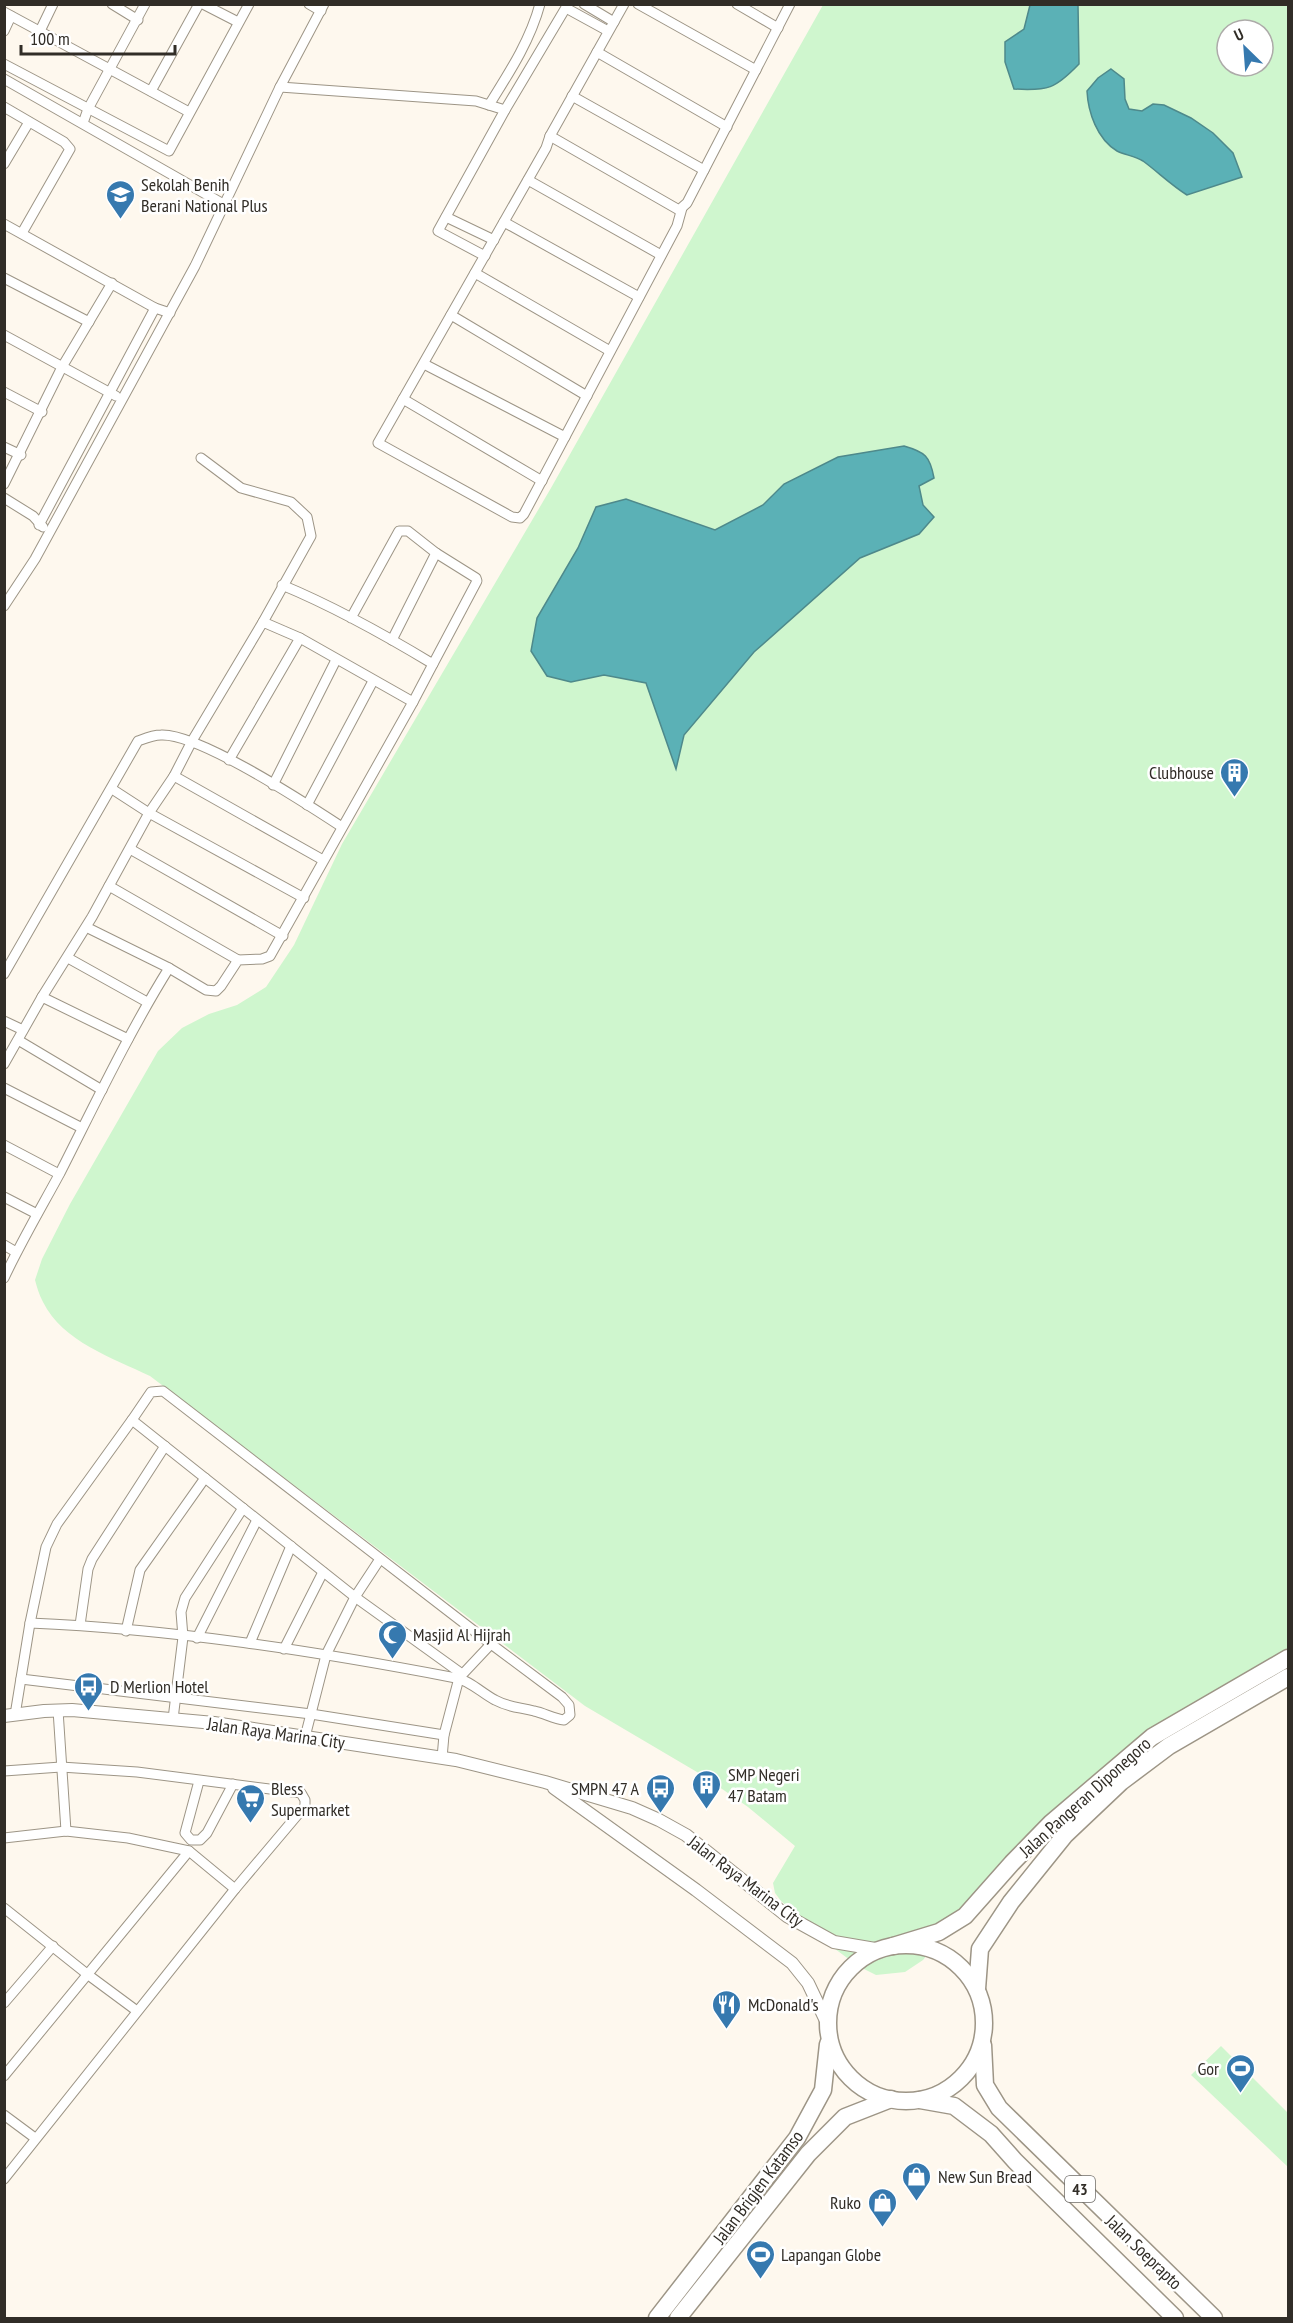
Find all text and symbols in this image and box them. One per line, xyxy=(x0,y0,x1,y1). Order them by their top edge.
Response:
scale bar xyxy=(21,18,176,56)
north arrow xyxy=(1215,18,1275,78)
text: U xyxy=(1231,24,1247,45)
text: 100 m xyxy=(30,27,70,50)
place label: Sekolah Benih Berani National Plus xyxy=(141,173,268,217)
school or university icon: Sekolah Benih Berani National Plus xyxy=(104,178,136,220)
building icon: Clubhouse xyxy=(1219,756,1251,798)
place label: Clubhouse xyxy=(1149,761,1214,784)
mosque icon: Masjid Al Hijrah xyxy=(376,1618,408,1660)
place label: Masjid Al Hijrah xyxy=(413,1623,511,1646)
bus stop icon: D Merlion Hotel xyxy=(73,1670,105,1712)
place label: D Merlion Hotel xyxy=(110,1675,209,1698)
street label: Jalan Raya Marina City xyxy=(205,1712,346,1754)
street label: Jalan Pangeran Diponegoro xyxy=(1014,1732,1156,1863)
place label: SMP Negeri 47 Batam xyxy=(728,1763,800,1807)
building icon: SMP Negeri 47 Batam xyxy=(691,1768,723,1810)
bus stop icon: SMPN 47 A xyxy=(644,1772,676,1814)
place label: Bless Supermarket xyxy=(271,1777,350,1821)
place label: SMPN 47 A xyxy=(571,1777,639,1800)
supermarket icon: Bless Supermarket xyxy=(234,1782,266,1824)
street label: Jalan Raya Marina City xyxy=(683,1830,808,1932)
restaurant icon: McDonald's xyxy=(711,1988,743,2030)
place label: McDonald's xyxy=(748,1993,819,2016)
sports icon: Gor xyxy=(1224,2052,1256,2094)
place label: Gor xyxy=(1197,2057,1219,2080)
street label: Jalan Brigjen Katamso xyxy=(707,2126,808,2249)
shop icon: New Sun Bread xyxy=(901,2160,933,2202)
place label: New Sun Bread xyxy=(938,2165,1032,2188)
road number: 43 xyxy=(1065,2176,1095,2202)
shop icon: Ruko xyxy=(866,2186,898,2228)
place label: Ruko xyxy=(830,2191,861,2214)
street label: Jalan Soeprapto xyxy=(1100,2209,1187,2294)
sports icon: Lapangan Globe xyxy=(744,2238,776,2280)
place label: Lapangan Globe xyxy=(781,2243,881,2266)

